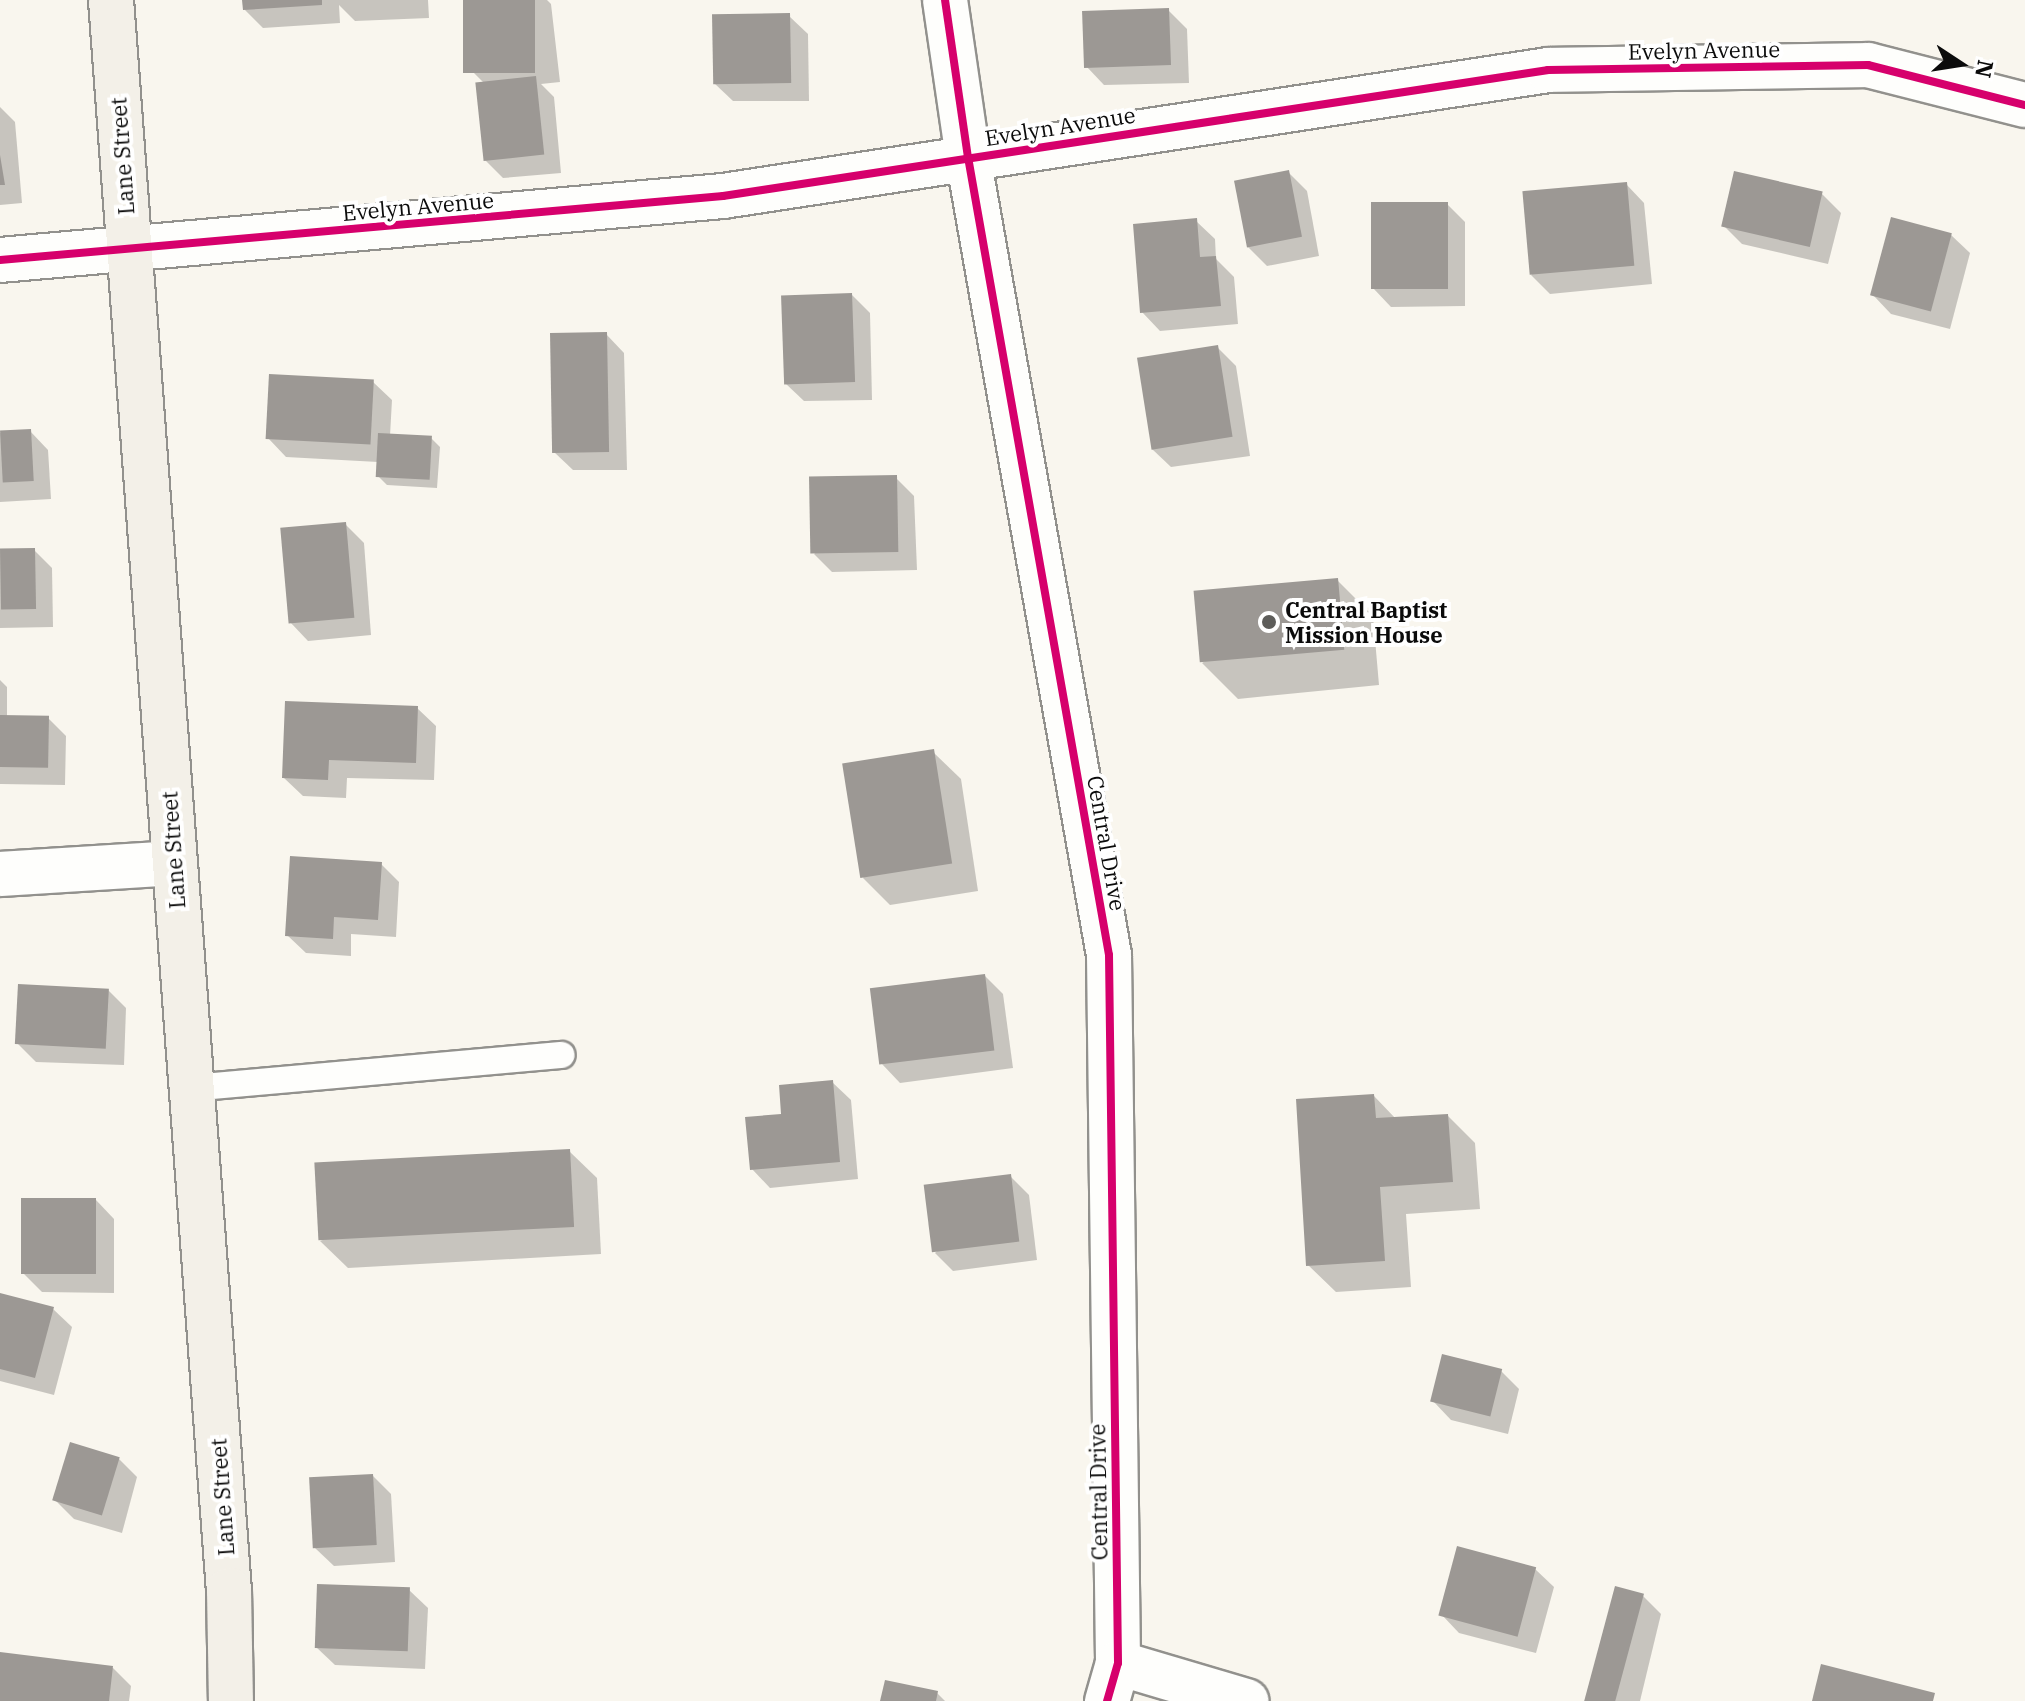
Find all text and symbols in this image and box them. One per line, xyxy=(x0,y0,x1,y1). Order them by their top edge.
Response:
north arrow xyxy=(1921,24,2001,104)
street label: Evelyn Avenue xyxy=(1628,35,1780,65)
text: N xyxy=(1969,58,2001,81)
street label: Lane Street xyxy=(105,96,139,216)
street label: Evelyn Avenue xyxy=(983,101,1137,151)
street label: Evelyn Avenue xyxy=(341,186,495,226)
place label: Central Baptist Mission House xyxy=(1285,596,1447,648)
marker: Central Baptist Mission House xyxy=(1260,613,1278,631)
street label: Central Drive xyxy=(1082,773,1132,913)
street label: Lane Street xyxy=(156,790,190,910)
street label: Central Drive xyxy=(1084,1423,1112,1561)
street label: Lane Street xyxy=(205,1437,239,1557)

